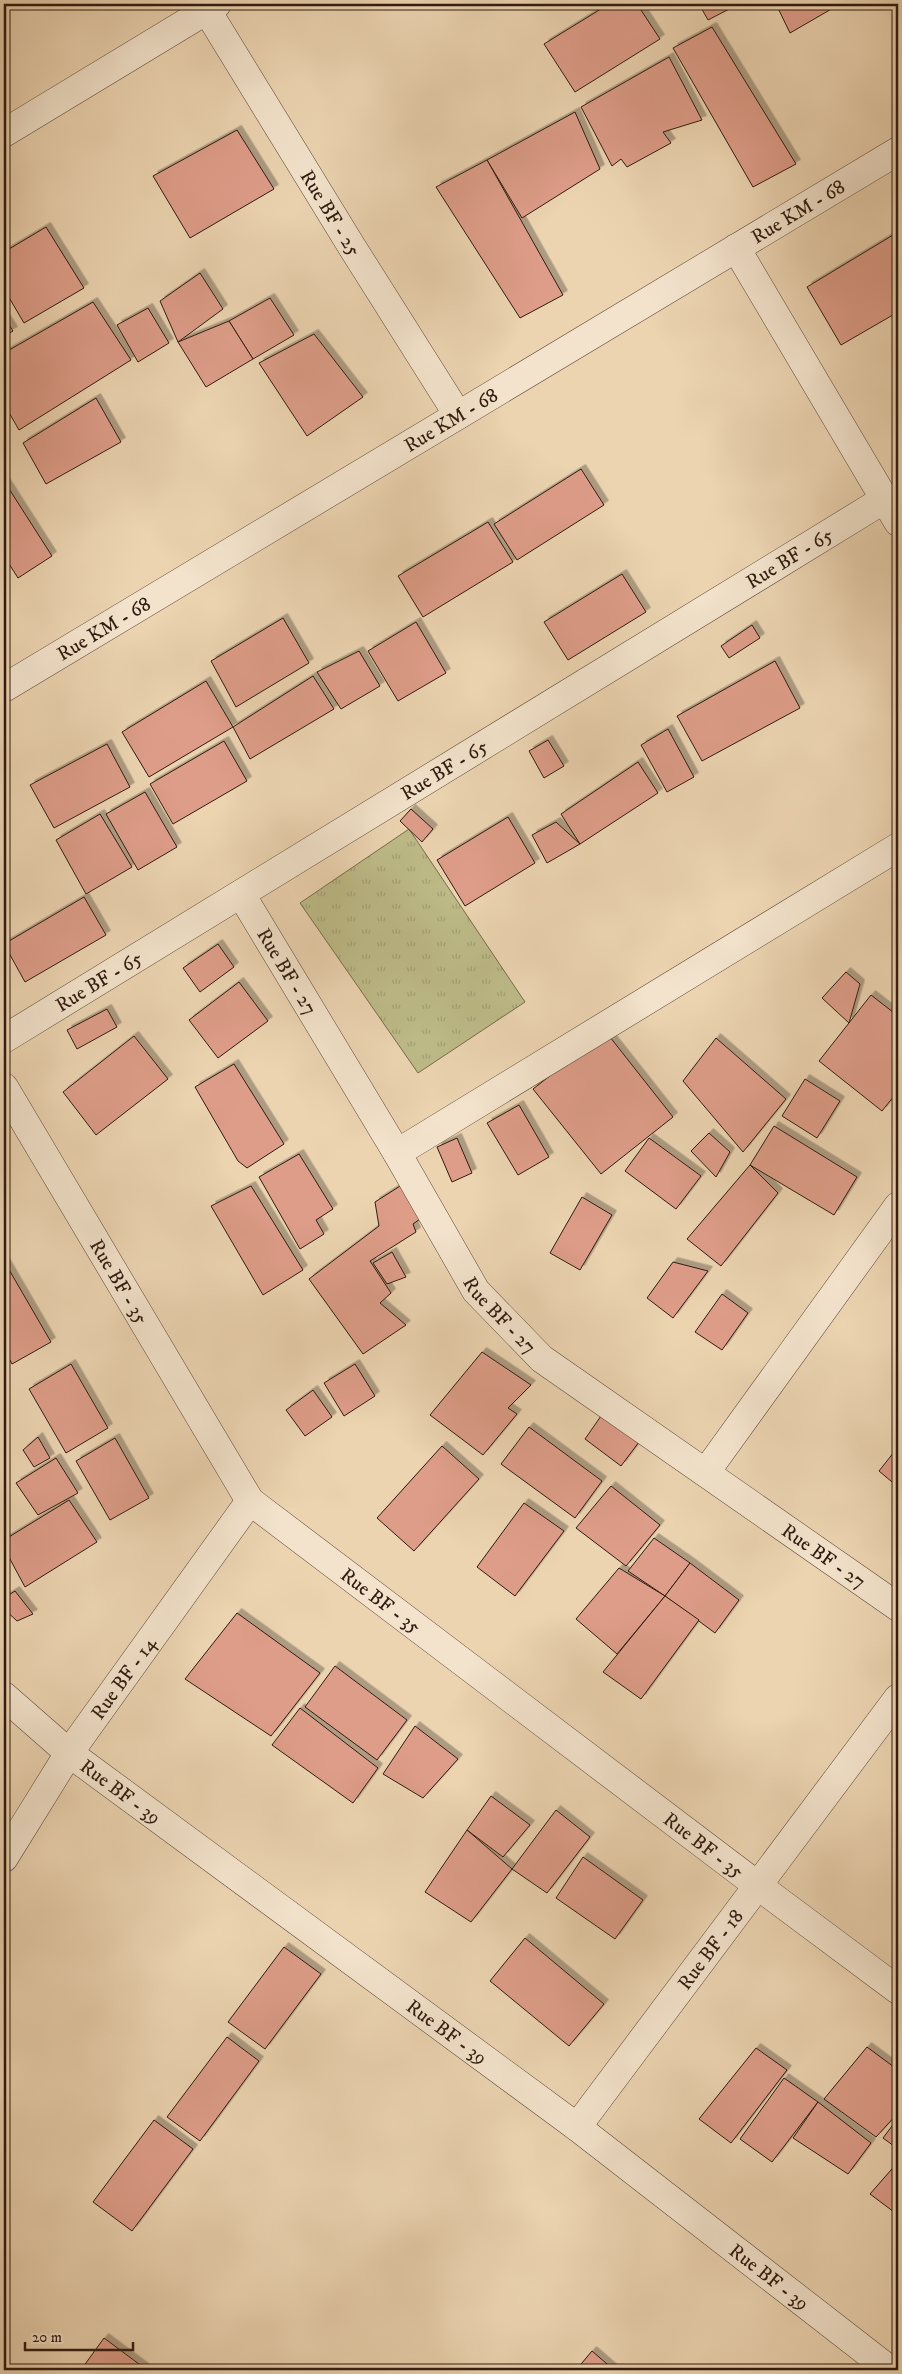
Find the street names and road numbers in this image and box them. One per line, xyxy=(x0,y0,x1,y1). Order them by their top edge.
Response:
street label: Rue BF - 25 xyxy=(294,166,366,262)
street label: Rue KM - 68 xyxy=(747,175,850,250)
street label: Rue KM - 68 xyxy=(400,383,503,459)
street label: Rue BF - 65 xyxy=(742,523,838,595)
street label: Rue KM - 68 xyxy=(53,592,156,667)
street label: Rue BF - 65 xyxy=(397,734,493,807)
street label: Rue BF - 27 xyxy=(250,924,322,1020)
street label: Rue BF - 65 xyxy=(51,946,148,1018)
street label: Rue BF - 35 xyxy=(83,1235,153,1329)
street label: Rue BF - 27 xyxy=(456,1273,541,1360)
street label: Rue BF - 27 xyxy=(776,1519,870,1595)
street label: Rue BF - 35 xyxy=(335,1563,425,1640)
street label: Rue BF - 14 xyxy=(86,1632,163,1725)
street label: Rue BF - 39 xyxy=(75,1754,166,1831)
street label: Rue BF - 35 xyxy=(658,1807,748,1885)
street label: Rue BF - 18 xyxy=(673,1905,750,1995)
street label: Rue BF - 39 xyxy=(401,1994,492,2071)
street label: Rue BF - 39 xyxy=(724,2239,814,2317)

